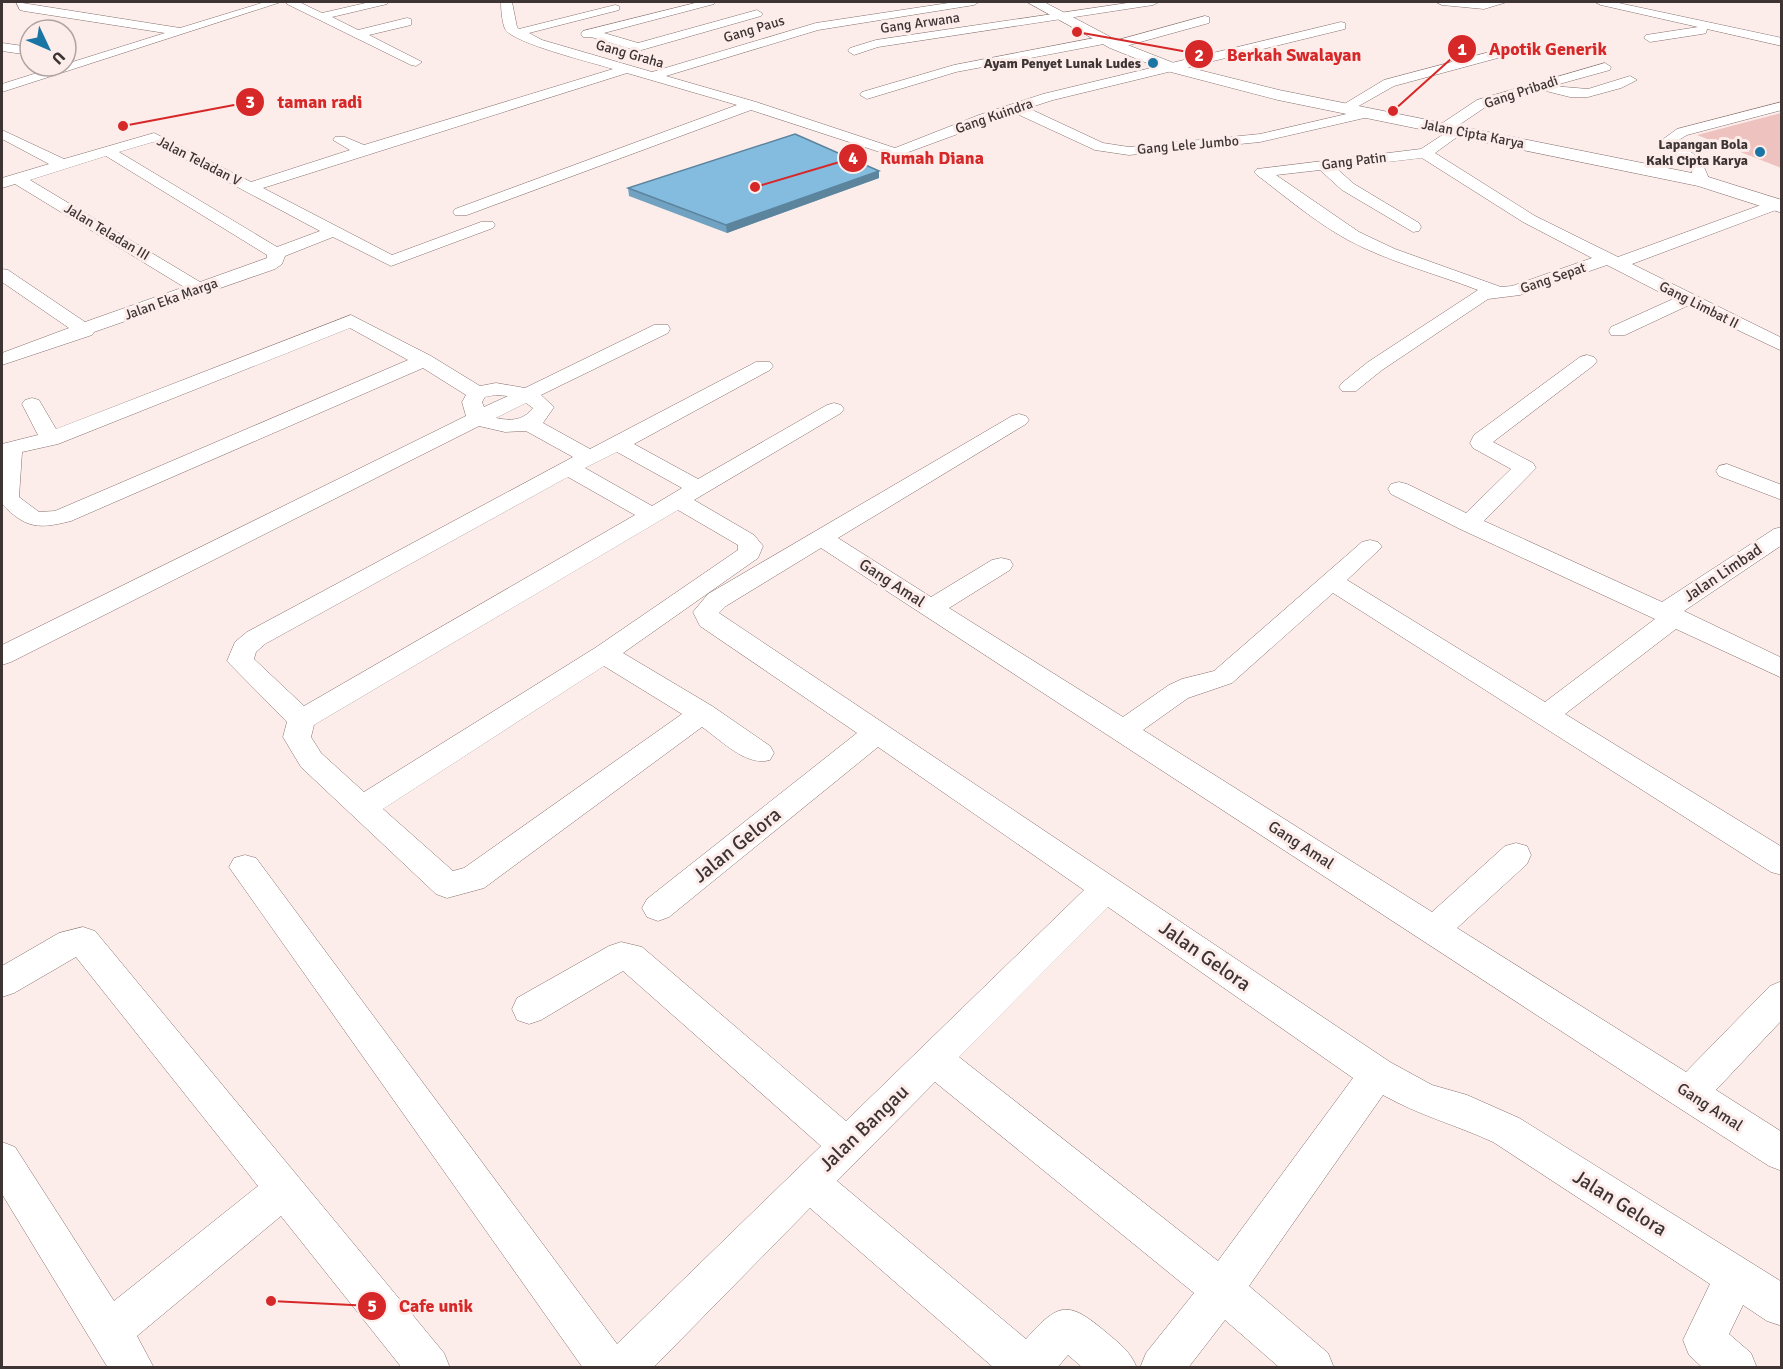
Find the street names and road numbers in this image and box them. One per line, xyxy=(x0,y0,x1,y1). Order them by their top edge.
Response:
street label: Gang Arwana xyxy=(879,9,961,37)
street label: Gang Paus xyxy=(722,12,786,46)
street label: Gang Graha xyxy=(594,36,666,72)
street label: Gang Pribadi xyxy=(1482,72,1560,112)
street label: Gang Kuindra xyxy=(953,95,1035,137)
street label: Jalan Cipta Karya xyxy=(1420,116,1526,152)
street label: Gang Lele Jumbo xyxy=(1136,132,1240,158)
street label: Jalan Teladan V xyxy=(154,133,244,189)
street label: Gang Patin xyxy=(1321,149,1387,173)
street label: Jalan Teladan III xyxy=(61,200,153,264)
street label: Gang Sepat xyxy=(1518,259,1588,297)
street label: Jalan Eka Marga xyxy=(122,274,220,324)
street label: Gang Limbat II xyxy=(1656,278,1742,332)
street label: Jalan Limbad xyxy=(1680,540,1766,606)
street label: Gang Amal xyxy=(855,554,929,612)
street label: Jalan Gelora xyxy=(688,802,786,888)
street label: Gang Amal xyxy=(1264,816,1338,874)
street label: Jalan Gelora xyxy=(1154,915,1256,997)
street label: Gang Amal xyxy=(1673,1078,1747,1136)
street label: Jalan Bangau xyxy=(814,1079,914,1177)
street label: Jalan Gelora xyxy=(1568,1164,1672,1242)

